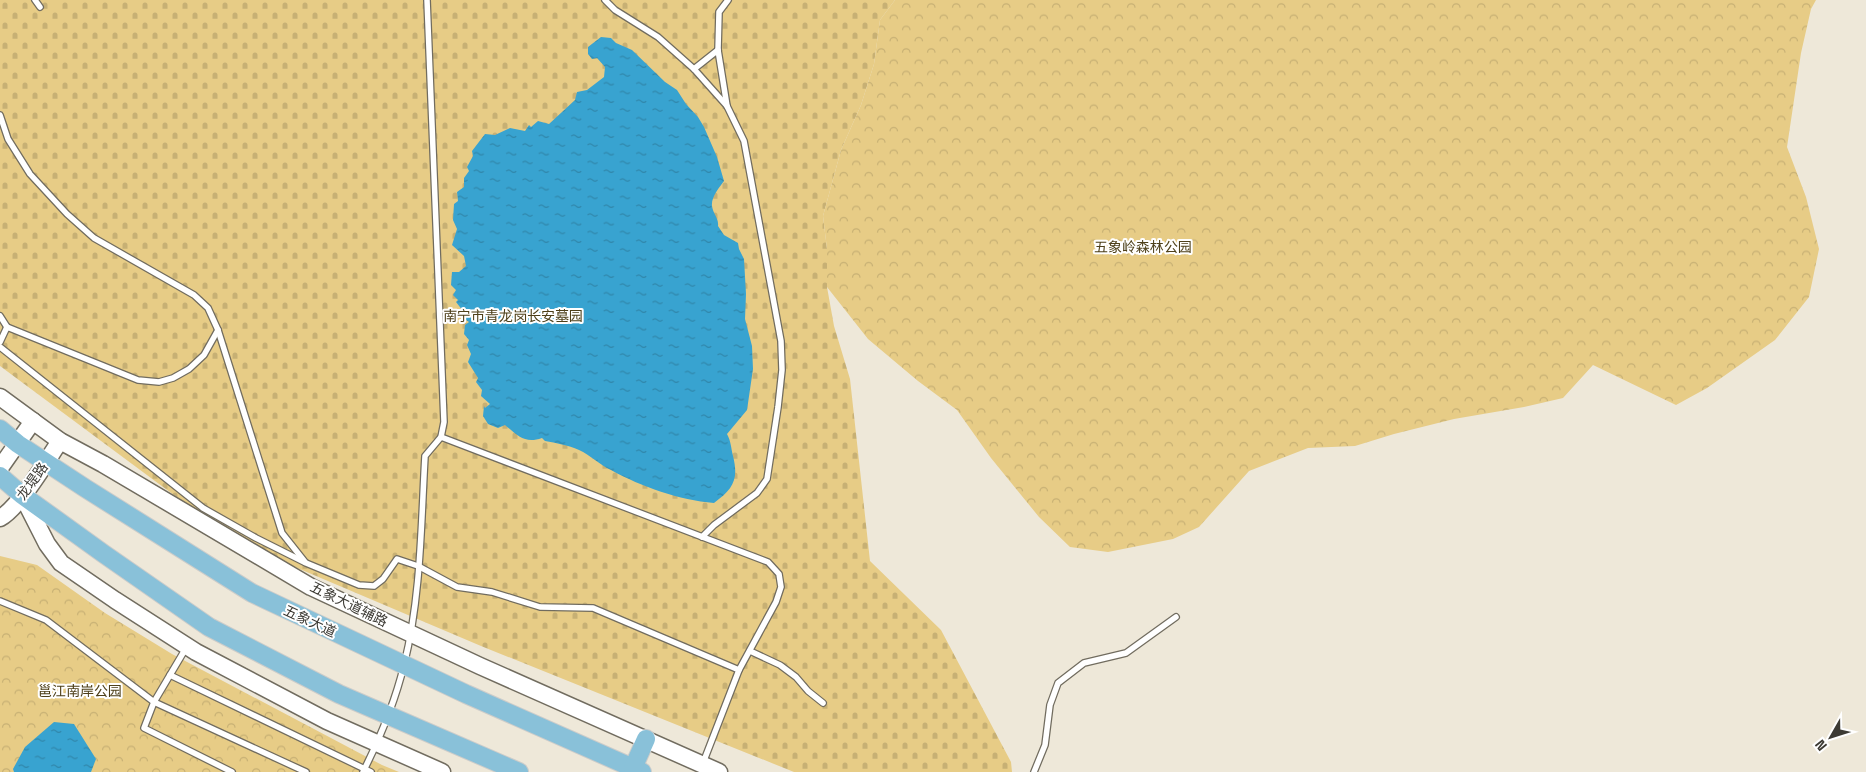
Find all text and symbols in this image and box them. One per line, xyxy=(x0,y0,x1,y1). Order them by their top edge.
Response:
park label: 五象岭森林公园 xyxy=(1094,238,1192,256)
park label: 南宁市青龙岗长安墓园 xyxy=(443,307,583,325)
street label: 龙堤路 xyxy=(12,459,52,503)
street label: 五象大道辅路 xyxy=(308,578,390,630)
street label: 五象大道 xyxy=(281,602,339,640)
park label: 邕江南岸公园 xyxy=(38,682,122,700)
north arrow xyxy=(1806,712,1856,762)
text: N xyxy=(1811,736,1831,754)

